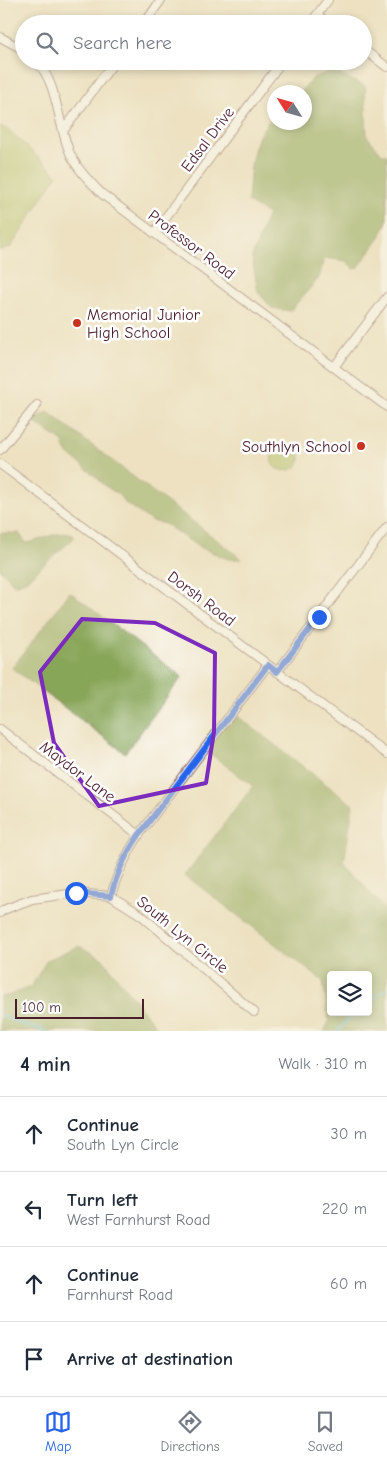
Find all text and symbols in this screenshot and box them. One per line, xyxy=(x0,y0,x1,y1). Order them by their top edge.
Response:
search box xyxy=(15,15,372,70)
icon: search xyxy=(33,29,61,57)
text: Search here xyxy=(73,32,172,54)
north arrow xyxy=(267,85,312,130)
street label: Edsal Drive xyxy=(178,104,238,175)
street label: Professor Road xyxy=(145,206,238,283)
place label: Memorial Junior High School xyxy=(87,306,201,342)
marker: Memorial Junior High School xyxy=(71,317,83,329)
place label: Southlyn School xyxy=(242,438,351,456)
marker: Southlyn School xyxy=(355,440,367,452)
street label: Dorsh Road xyxy=(164,568,239,630)
route end xyxy=(308,606,331,629)
street label: Maydor Lane xyxy=(36,738,119,806)
route start xyxy=(65,882,88,905)
street label: South Lyn Circle xyxy=(133,893,232,977)
map controls xyxy=(327,971,372,1016)
button: layers xyxy=(327,971,372,1016)
scale bar xyxy=(15,996,144,1019)
text: 100 m xyxy=(22,999,61,1016)
text: 4 min xyxy=(20,1052,71,1076)
text: Walk · 310 m xyxy=(278,1055,367,1073)
text: Continue xyxy=(67,1114,139,1136)
icon: ahead xyxy=(20,1120,48,1148)
text: 30 m xyxy=(331,1125,367,1143)
text: South Lyn Circle xyxy=(67,1136,179,1154)
text: Turn left xyxy=(67,1189,138,1211)
icon: left xyxy=(20,1195,48,1223)
text: 220 m xyxy=(322,1200,367,1218)
text: West Farnhurst Road xyxy=(67,1211,210,1229)
text: Continue xyxy=(67,1264,139,1286)
icon: ahead xyxy=(20,1270,48,1298)
text: 60 m xyxy=(330,1275,367,1293)
text: Farnhurst Road xyxy=(67,1286,173,1304)
icon: arrive xyxy=(20,1345,48,1373)
text: Arrive at destination xyxy=(67,1348,233,1370)
tab: Map xyxy=(44,1408,72,1455)
tab: Directions xyxy=(160,1408,220,1455)
tab: Saved xyxy=(308,1408,343,1455)

